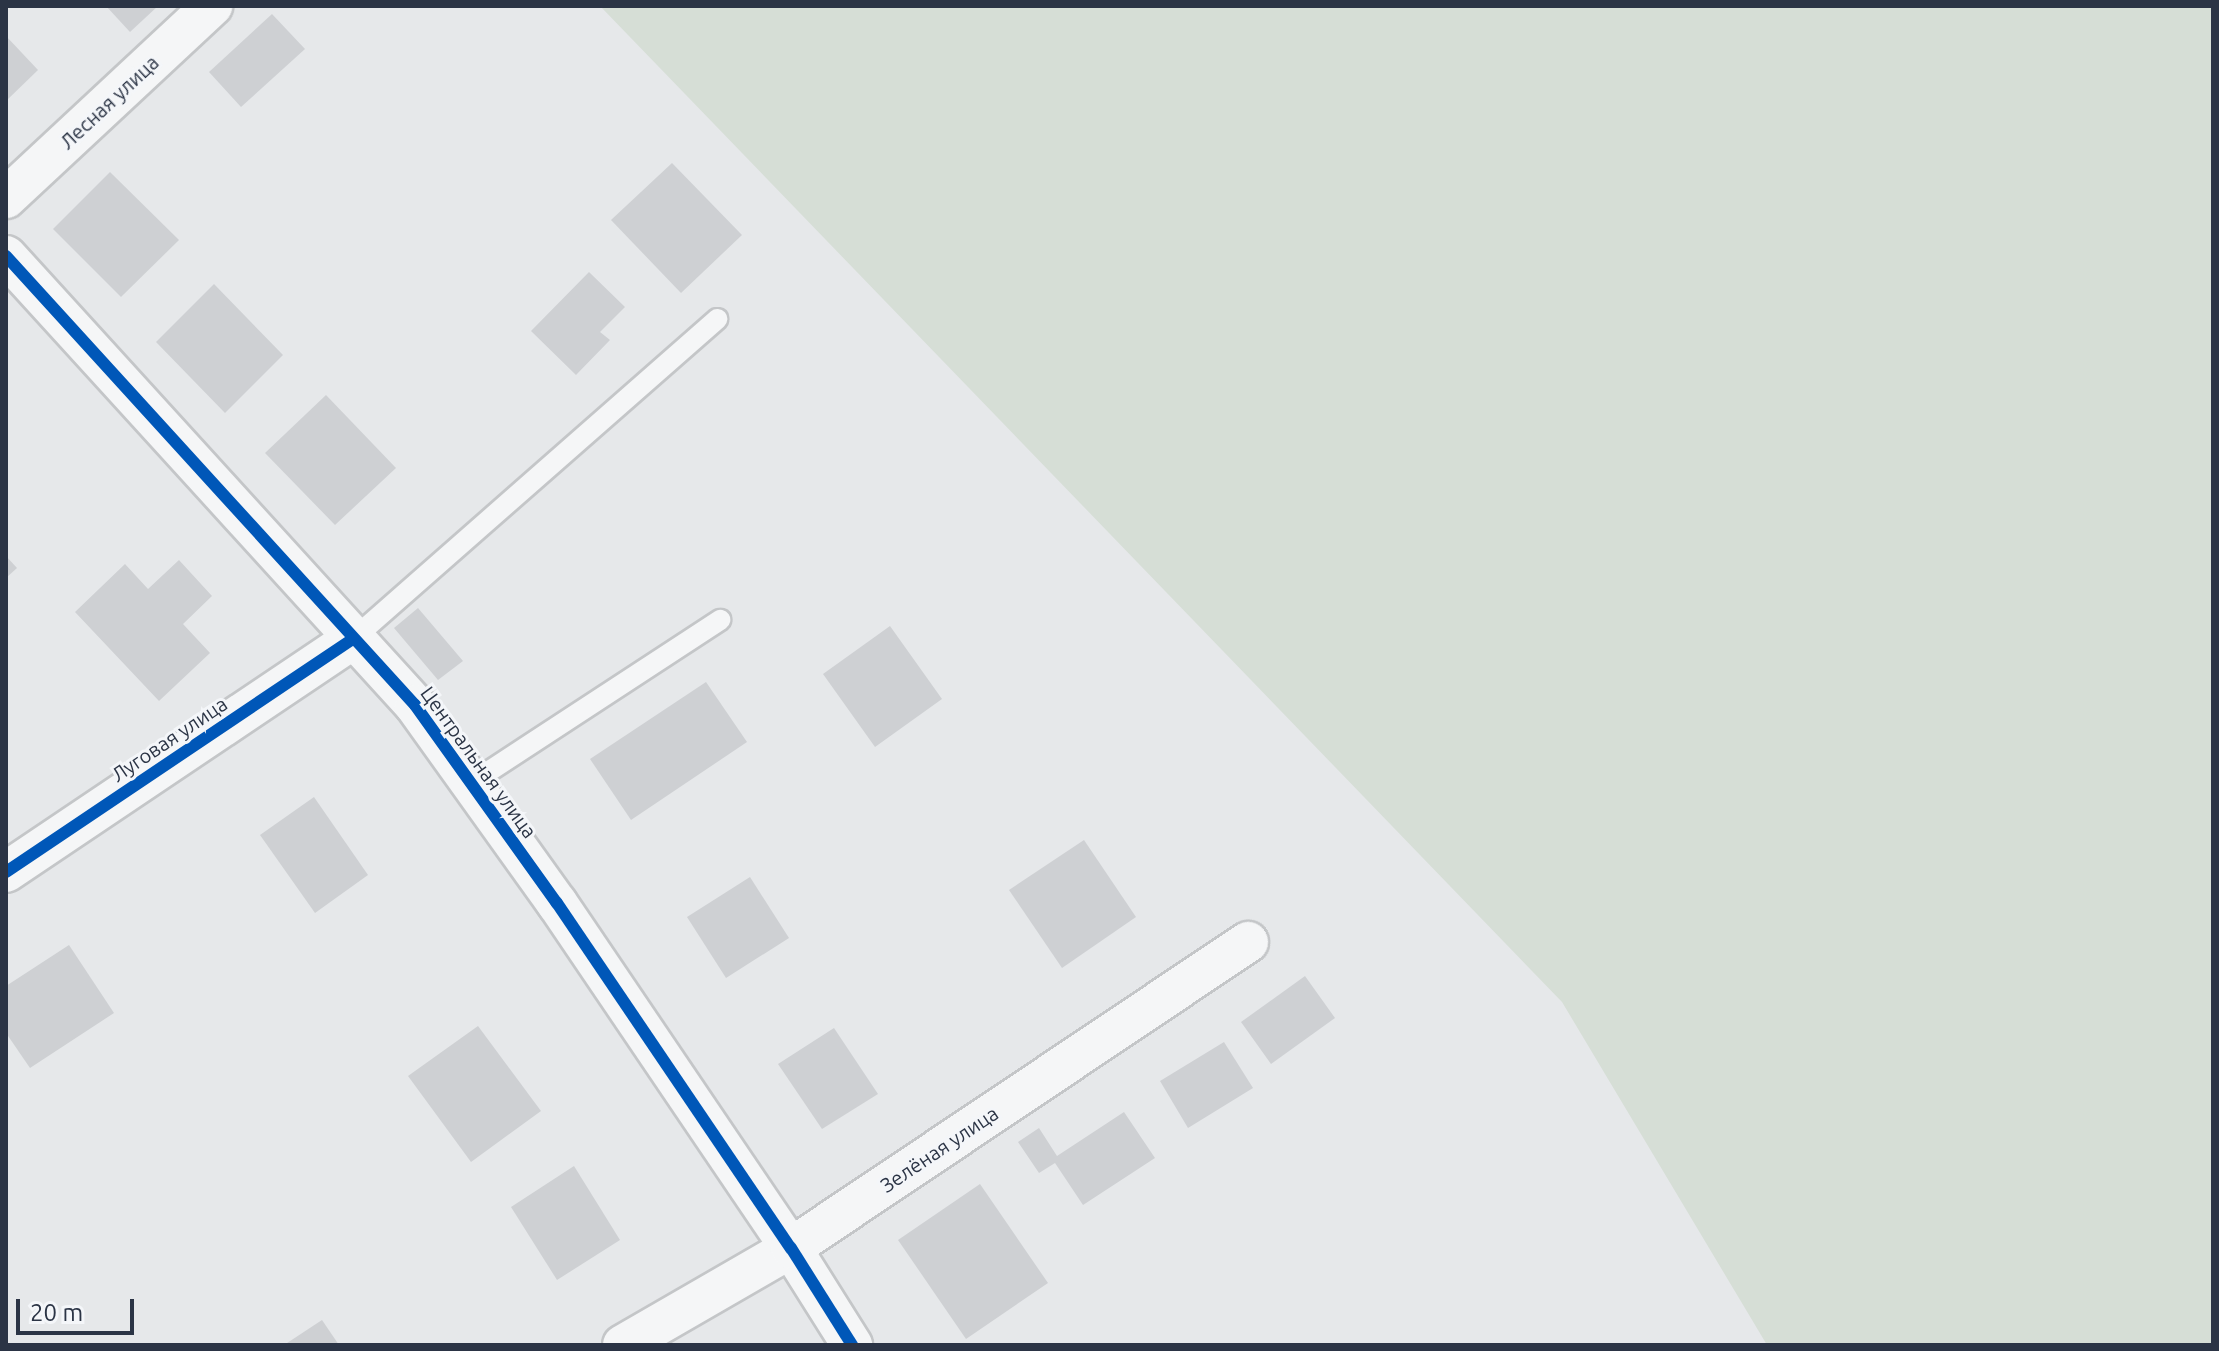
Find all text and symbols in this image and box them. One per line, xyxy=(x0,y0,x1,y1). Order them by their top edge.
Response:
street label: Лесная улица xyxy=(55,50,163,154)
street label: Центральная улица xyxy=(416,681,542,843)
street label: Луговая улица xyxy=(106,691,232,787)
street label: Зелёная улица xyxy=(875,1101,1003,1197)
scale bar xyxy=(20,1283,138,1333)
text: 20 m xyxy=(30,1299,83,1326)

